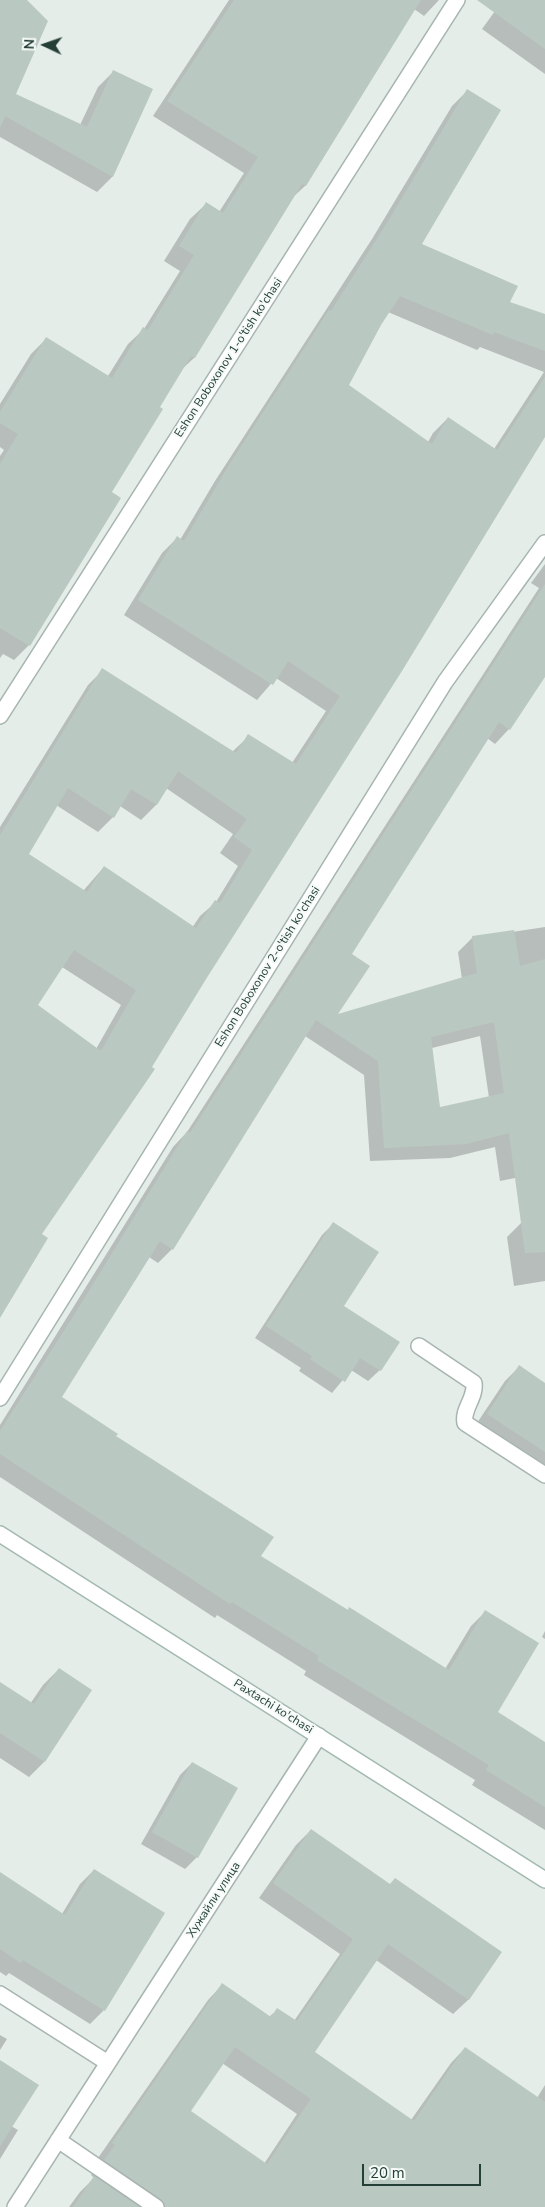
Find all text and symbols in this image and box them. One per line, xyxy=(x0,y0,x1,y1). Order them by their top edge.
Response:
north arrow xyxy=(20,20,70,70)
text: N xyxy=(20,38,39,50)
street label: Eshon Boboxonov 1-o'tish ko'chasi xyxy=(172,276,286,440)
street label: Eshon Boboxonov 2-o'tish ko'chasi xyxy=(212,884,324,1050)
street label: Paxtachi ko'chasi xyxy=(231,1677,315,1737)
street label: Хужайли улица xyxy=(184,1860,244,1940)
scale bar xyxy=(365,2154,484,2186)
text: 20 m xyxy=(370,2163,405,2183)

